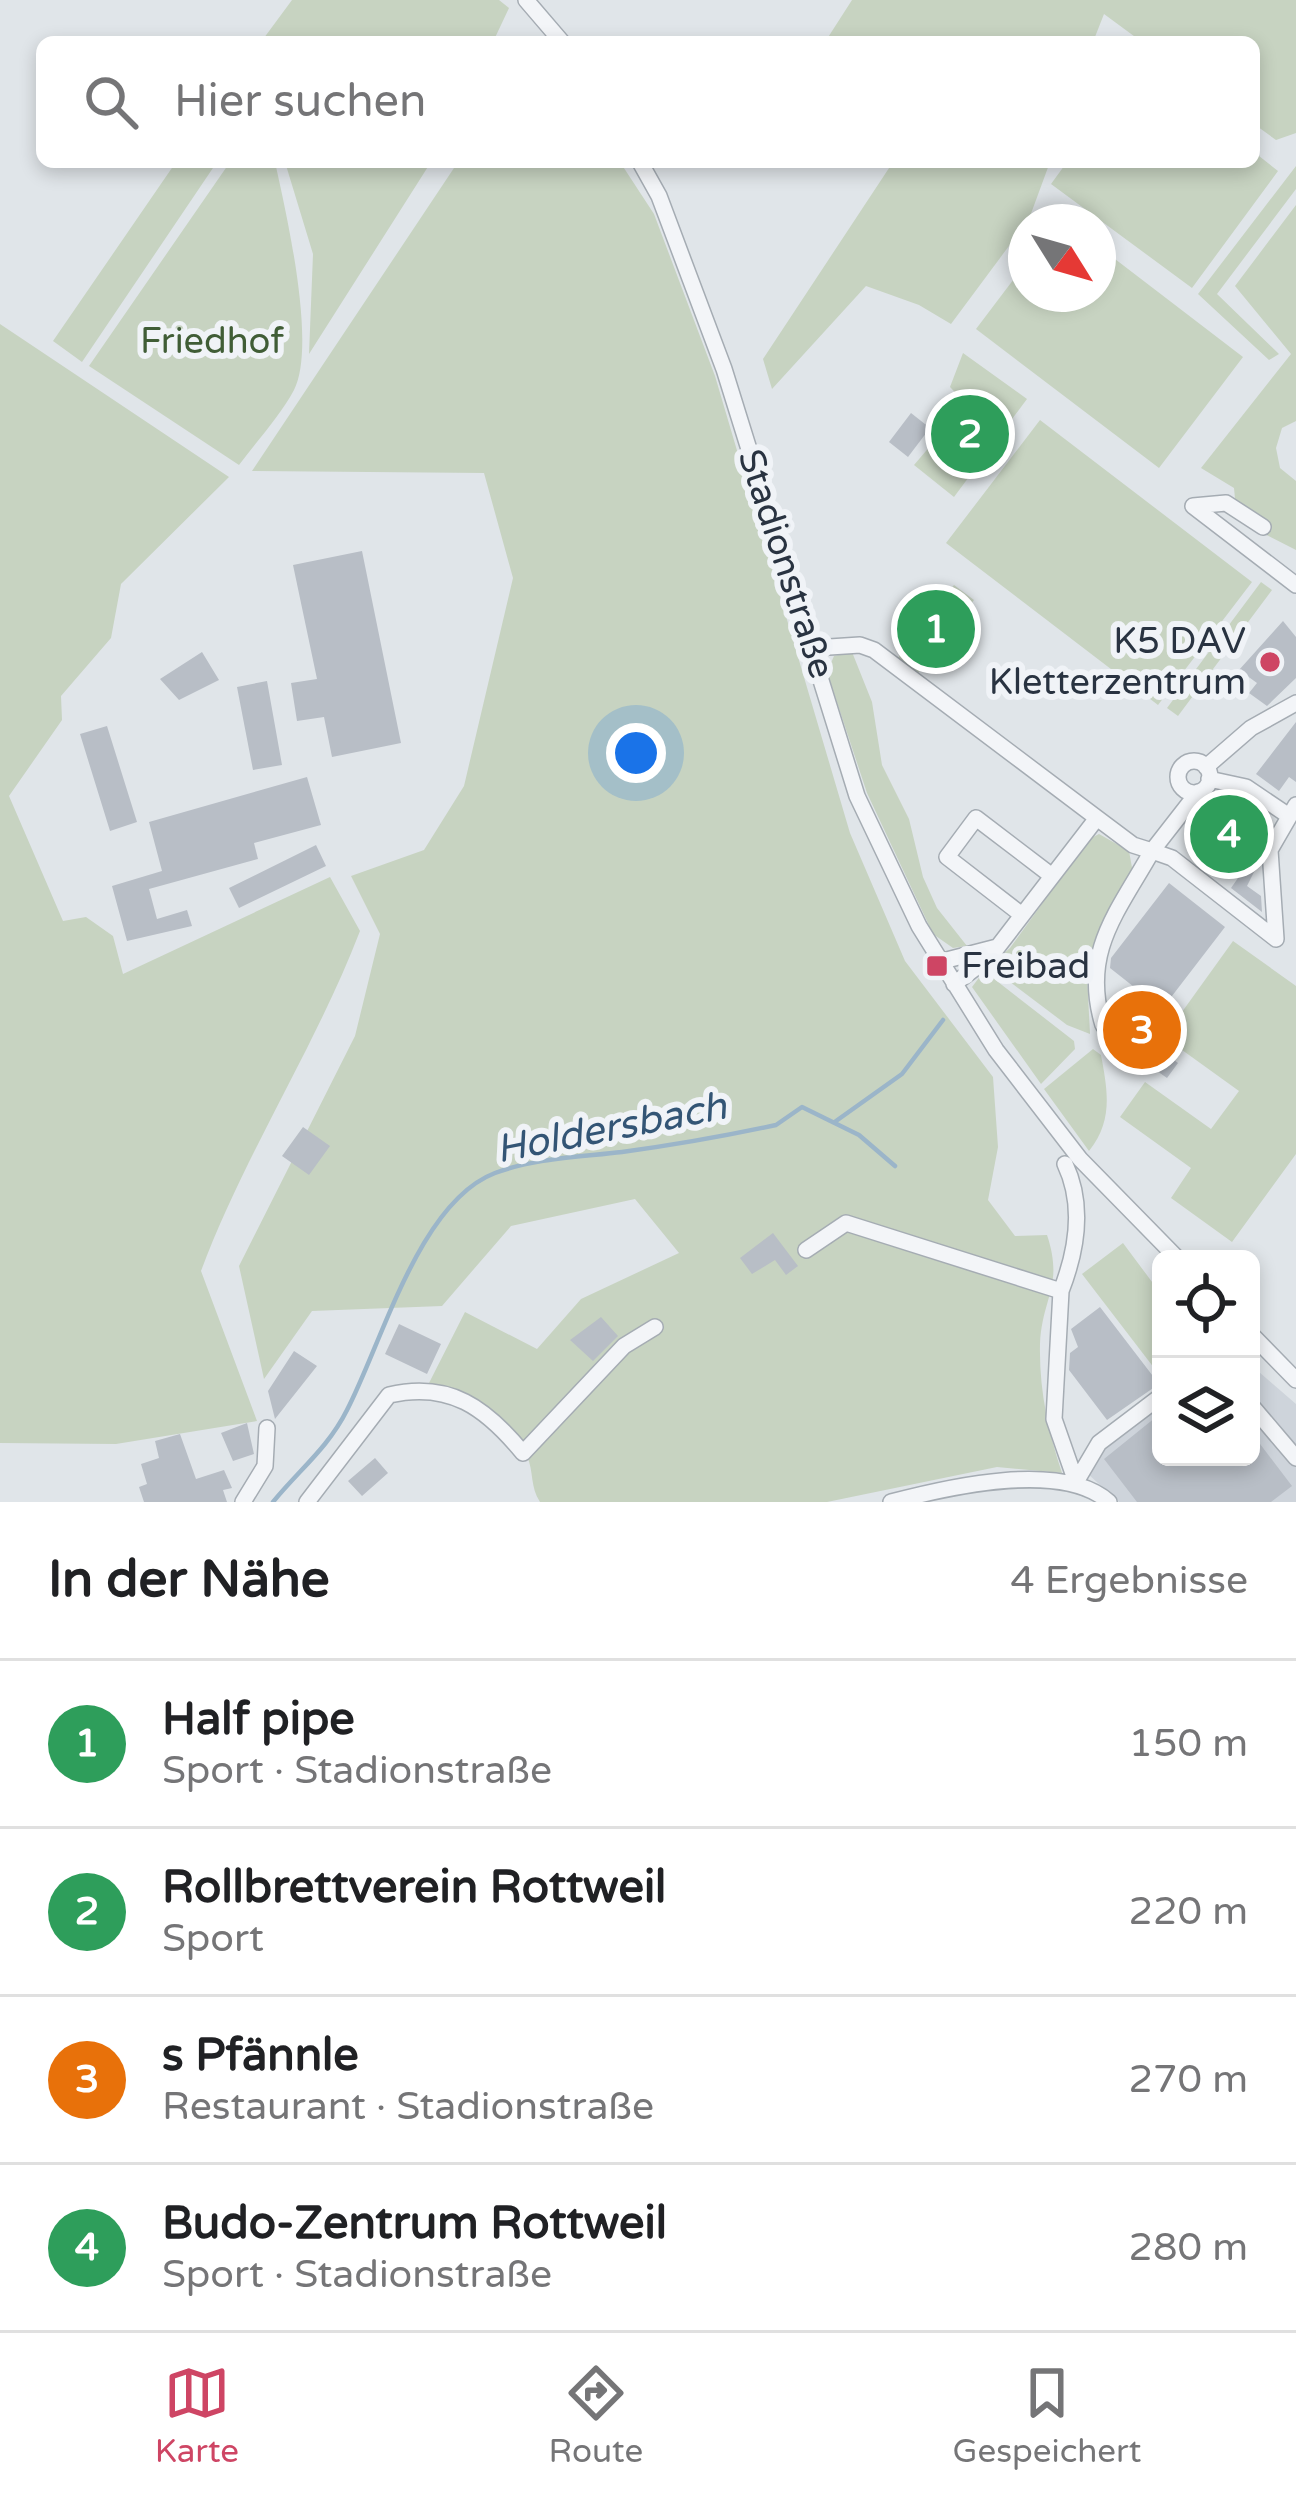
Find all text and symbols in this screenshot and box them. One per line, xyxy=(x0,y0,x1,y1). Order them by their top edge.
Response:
search box xyxy=(36,36,1260,168)
icon: search xyxy=(78,69,144,135)
text: Hier suchen xyxy=(174,75,426,129)
north arrow xyxy=(1008,204,1116,312)
park label: Friedhof xyxy=(140,320,284,363)
pin: 2 xyxy=(931,389,1009,479)
street label: Stadionstraße xyxy=(729,444,843,684)
pin: 1 xyxy=(897,584,975,674)
place label: K5 DAV Kletterzentrum xyxy=(989,620,1246,704)
marker: K5 DAV Kletterzentrum xyxy=(1257,649,1283,675)
your location xyxy=(606,723,666,783)
pin: 4 xyxy=(1190,789,1268,879)
place label: Freibad xyxy=(961,945,1090,988)
marker: Freibad xyxy=(924,953,950,979)
pin: 3 xyxy=(1103,985,1181,1075)
water label: Holdersbach xyxy=(492,1082,731,1173)
map controls xyxy=(1152,1250,1260,1466)
button: locate xyxy=(1152,1250,1260,1358)
button: layers xyxy=(1152,1358,1260,1466)
text: In der Nähe xyxy=(48,1549,330,1611)
text: 4 Ergebnisse xyxy=(1010,1557,1248,1604)
text: Half pipe xyxy=(162,1693,355,1747)
text: 1 xyxy=(75,1720,99,1767)
text: 150 m xyxy=(1129,1720,1248,1767)
text: Sport · Stadionstraße xyxy=(162,1747,552,1794)
text: Rollbrettverein Rottweil xyxy=(162,1861,666,1915)
text: 2 xyxy=(75,1888,99,1935)
text: 220 m xyxy=(1129,1888,1248,1935)
text: Sport xyxy=(162,1915,264,1962)
text: s Pfännle xyxy=(162,2029,359,2083)
text: 3 xyxy=(75,2056,99,2103)
text: 270 m xyxy=(1129,2056,1248,2103)
text: Restaurant · Stadionstraße xyxy=(162,2083,654,2130)
text: Budo-Zentrum Rottweil xyxy=(162,2197,667,2251)
text: 4 xyxy=(75,2224,99,2271)
text: 280 m xyxy=(1129,2224,1248,2271)
text: Sport · Stadionstraße xyxy=(162,2251,552,2298)
tab: Karte xyxy=(155,2360,239,2471)
tab: Route xyxy=(548,2360,643,2471)
tab: Gespeichert xyxy=(952,2360,1141,2471)

